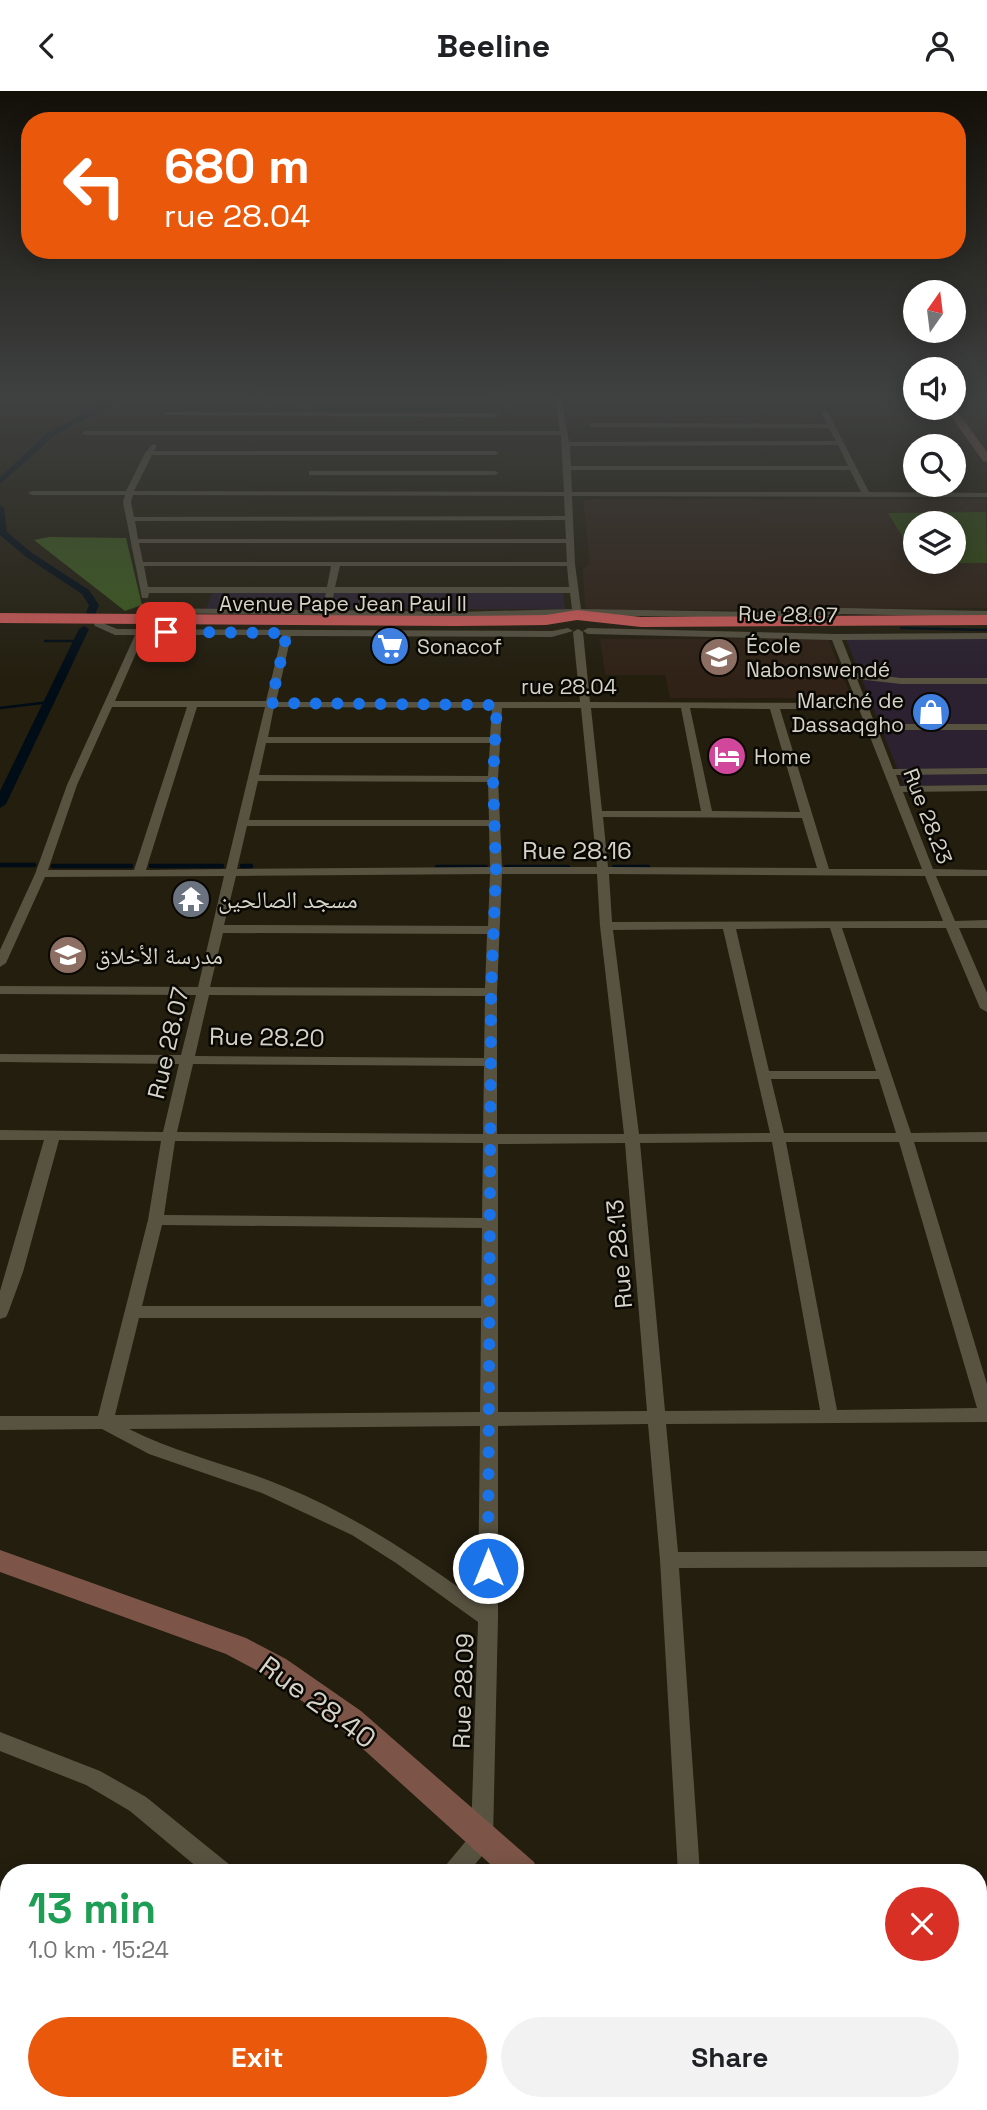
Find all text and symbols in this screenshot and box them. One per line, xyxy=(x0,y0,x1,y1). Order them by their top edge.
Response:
text: Beeline xyxy=(437,26,550,66)
icon: back xyxy=(28,27,66,65)
icon: person xyxy=(921,27,959,65)
text: 680 m xyxy=(164,135,310,197)
icon: left xyxy=(49,140,140,231)
text: rue 28.04 xyxy=(164,196,310,236)
north arrow xyxy=(903,280,966,343)
map controls xyxy=(903,280,966,574)
button: sound xyxy=(903,357,966,420)
button: search xyxy=(903,434,966,497)
button: layers xyxy=(903,511,966,574)
street label: Avenue Pape Jean Paul II xyxy=(219,590,467,617)
street label: Rue 28.07 xyxy=(738,600,838,628)
pin xyxy=(136,602,196,662)
icon: arrive xyxy=(147,613,185,651)
supermarket icon: Sonacof xyxy=(369,625,411,667)
place label: École Nabonswendé xyxy=(746,632,890,683)
place label: Sonacof xyxy=(417,633,502,660)
school or university icon: École Nabonswendé xyxy=(698,636,740,678)
street label: rue 28.04 xyxy=(521,673,617,700)
place label: Marché de Dassaqgho xyxy=(791,687,904,738)
shop icon: Marché de Dassaqgho xyxy=(910,691,952,733)
hotel icon: Home xyxy=(706,735,748,777)
place label: Home xyxy=(754,743,811,770)
street label: Rue 28.23 xyxy=(897,764,959,868)
street label: Rue 28.16 xyxy=(522,835,632,866)
temple icon: مسجد الصالحين xyxy=(170,878,212,920)
place label: مسجد الصالحين xyxy=(218,884,358,915)
school or university icon: مدرسة الأخلاق xyxy=(47,934,89,976)
place label: مدرسة الأخلاق xyxy=(95,940,223,971)
street label: Rue 28.07 xyxy=(140,984,196,1102)
street label: Rue 28.20 xyxy=(209,1020,325,1054)
street label: Rue 28.13 xyxy=(599,1198,639,1310)
position arrow xyxy=(451,1531,525,1605)
street label: Rue 28.09 xyxy=(445,1633,481,1749)
street label: Rue 28.40 xyxy=(253,1648,383,1756)
text: 13 min xyxy=(28,1882,156,1935)
button: close xyxy=(885,1887,959,1961)
text: 1.0 km · 15:24 xyxy=(28,1935,169,1965)
button: Exit xyxy=(28,2017,487,2097)
button: Share xyxy=(501,2017,959,2097)

